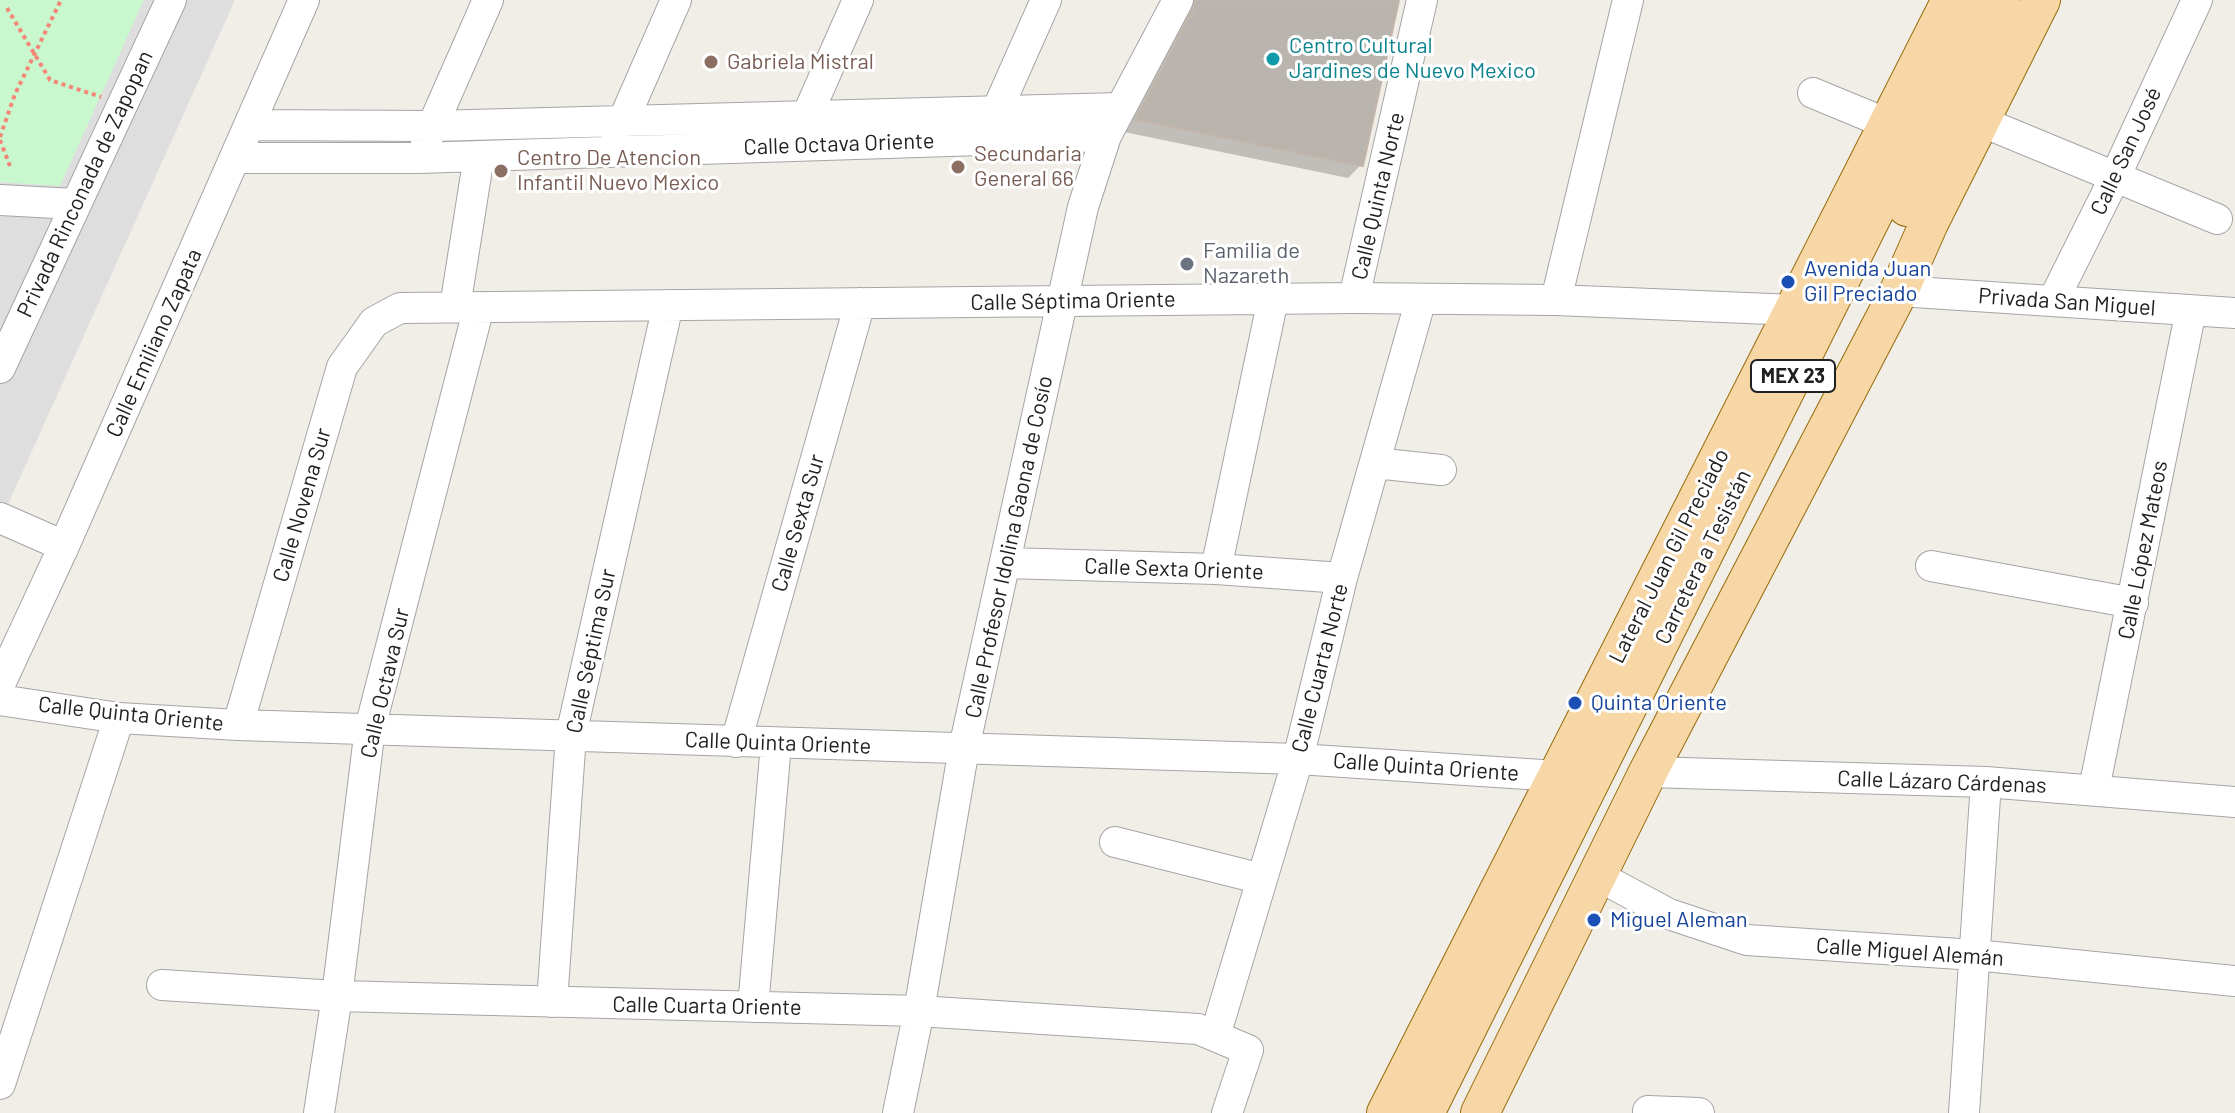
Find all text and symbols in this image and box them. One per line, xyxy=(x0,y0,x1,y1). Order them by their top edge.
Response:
place label: Centro Cultural Jardines de Nuevo Mexico xyxy=(1289,33,1536,84)
street label: Privada Rinconada de Zapopan xyxy=(11,46,159,322)
place label: Gabriela Mistral xyxy=(727,49,874,75)
marker: Centro Cultural Jardines de Nuevo Mexico xyxy=(1264,50,1282,68)
marker: Gabriela Mistral xyxy=(702,53,720,71)
street label: Calle San José xyxy=(2085,83,2167,219)
street label: Calle Quinta Norte xyxy=(1346,110,1410,282)
street label: Calle Octava Oriente xyxy=(743,127,935,161)
place label: Secundaria General 66 xyxy=(974,141,1082,192)
place label: Centro De Atencion Infantil Nuevo Mexico xyxy=(517,145,719,196)
marker: Secundaria General 66 xyxy=(949,158,967,176)
marker: Centro De Atencion Infantil Nuevo Mexico xyxy=(492,162,510,180)
place label: Familia de Nazareth xyxy=(1203,238,1300,290)
street label: Calle Emiliano Zapata xyxy=(101,245,207,441)
marker: Familia de Nazareth xyxy=(1178,255,1196,273)
place label: Avenida Juan Gil Preciado xyxy=(1804,256,1931,308)
marker: Avenida Juan Gil Preciado xyxy=(1779,273,1797,291)
street label: Privada San Miguel xyxy=(1977,283,2157,321)
street label: Calle Séptima Oriente xyxy=(970,286,1176,316)
road number: MEX 23 xyxy=(1751,360,1835,392)
street label: Calle Profesor Idolina Gaona de Cosío xyxy=(960,373,1058,721)
street label: Calle Novena Sur xyxy=(267,425,337,585)
street label: Lateral Juan Gil Preciado xyxy=(1603,444,1735,668)
street label: Calle Sexta Sur xyxy=(766,451,830,595)
street label: Calle López Mateos xyxy=(2113,458,2173,642)
street label: Carretera a Tesistán xyxy=(1649,465,1757,649)
street label: Calle Sexta Oriente xyxy=(1084,553,1264,585)
street label: Calle Séptima Sur xyxy=(561,566,621,736)
street label: Calle Cuarta Norte xyxy=(1286,581,1354,755)
street label: Calle Octava Sur xyxy=(355,605,415,761)
place label: Quinta Oriente xyxy=(1591,690,1727,716)
street label: Calle Quinta Oriente xyxy=(37,691,225,737)
marker: Quinta Oriente xyxy=(1566,694,1584,712)
street label: Calle Quinta Oriente xyxy=(684,727,872,759)
street label: Calle Quinta Oriente xyxy=(1332,747,1520,787)
street label: Calle Lázaro Cárdenas xyxy=(1837,765,2047,799)
place label: Miguel Aleman xyxy=(1610,907,1748,933)
marker: Miguel Aleman xyxy=(1585,911,1603,929)
street label: Calle Miguel Alemán xyxy=(1815,932,2005,972)
street label: Calle Cuarta Oriente xyxy=(612,991,802,1021)

